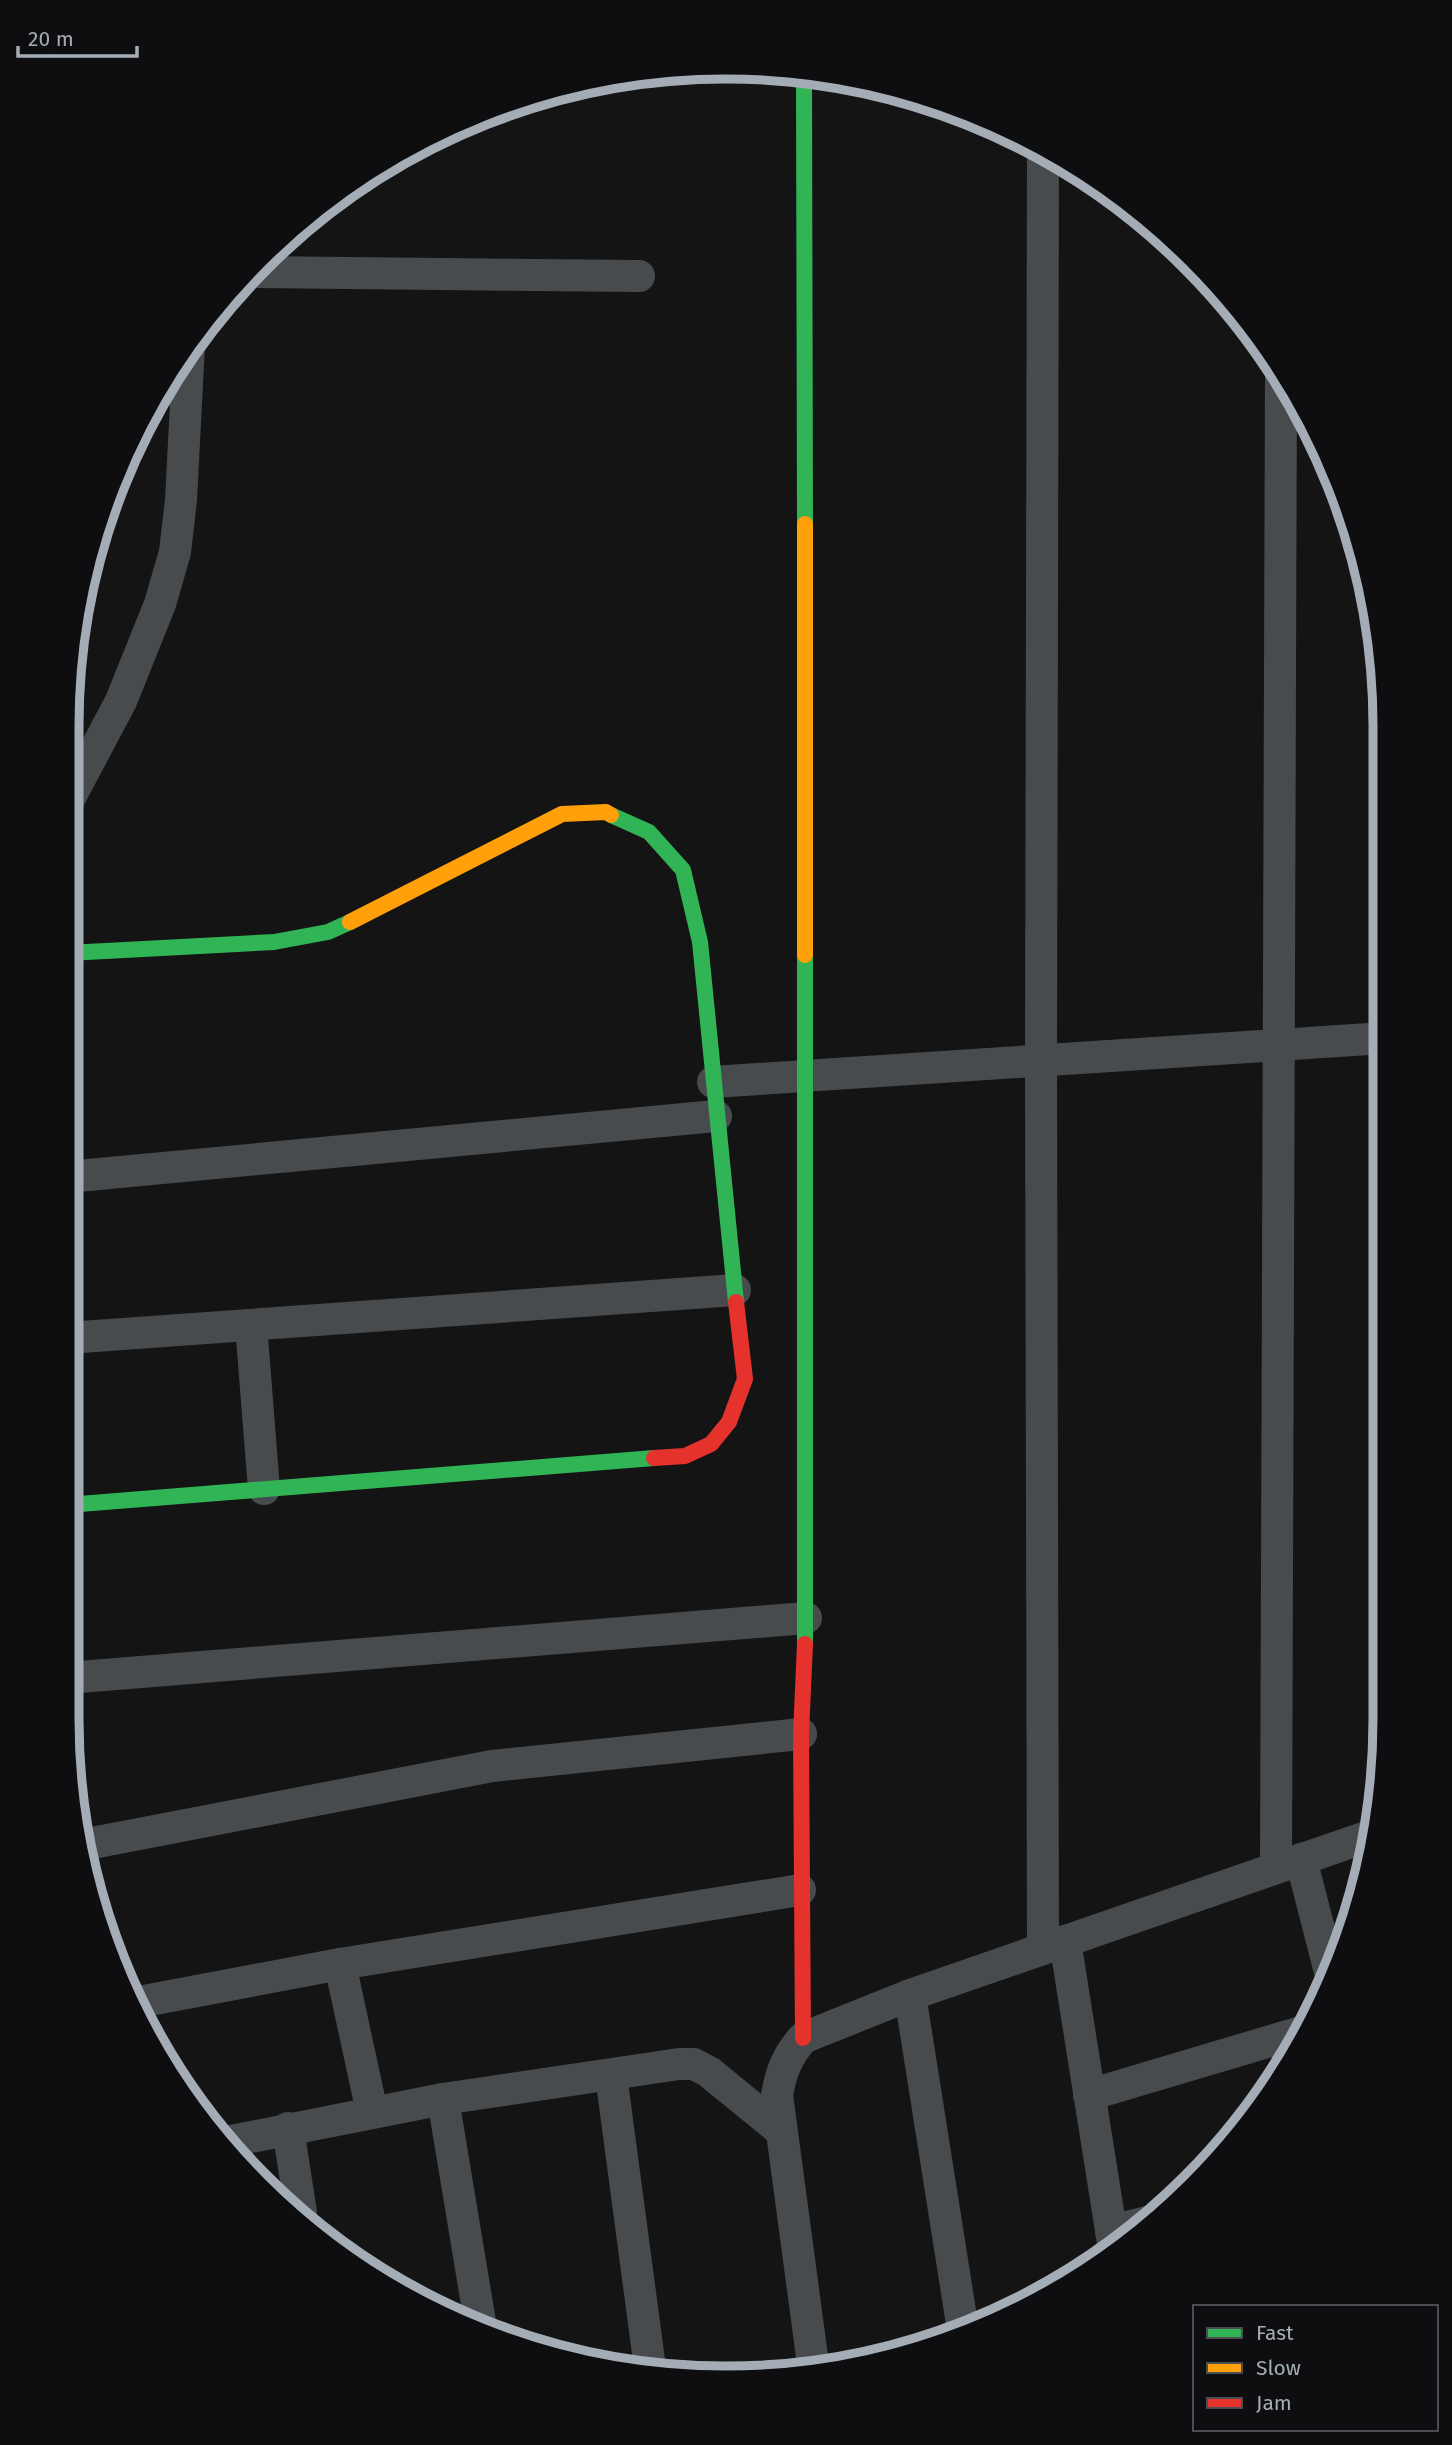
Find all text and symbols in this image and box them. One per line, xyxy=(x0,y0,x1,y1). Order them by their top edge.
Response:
scale bar xyxy=(18,14,136,58)
text: 20 m xyxy=(28,26,74,52)
legend xyxy=(1193,2305,1438,2431)
text: Fast xyxy=(1256,2320,1294,2346)
text: Slow xyxy=(1256,2355,1301,2381)
text: Jam xyxy=(1256,2390,1292,2416)

